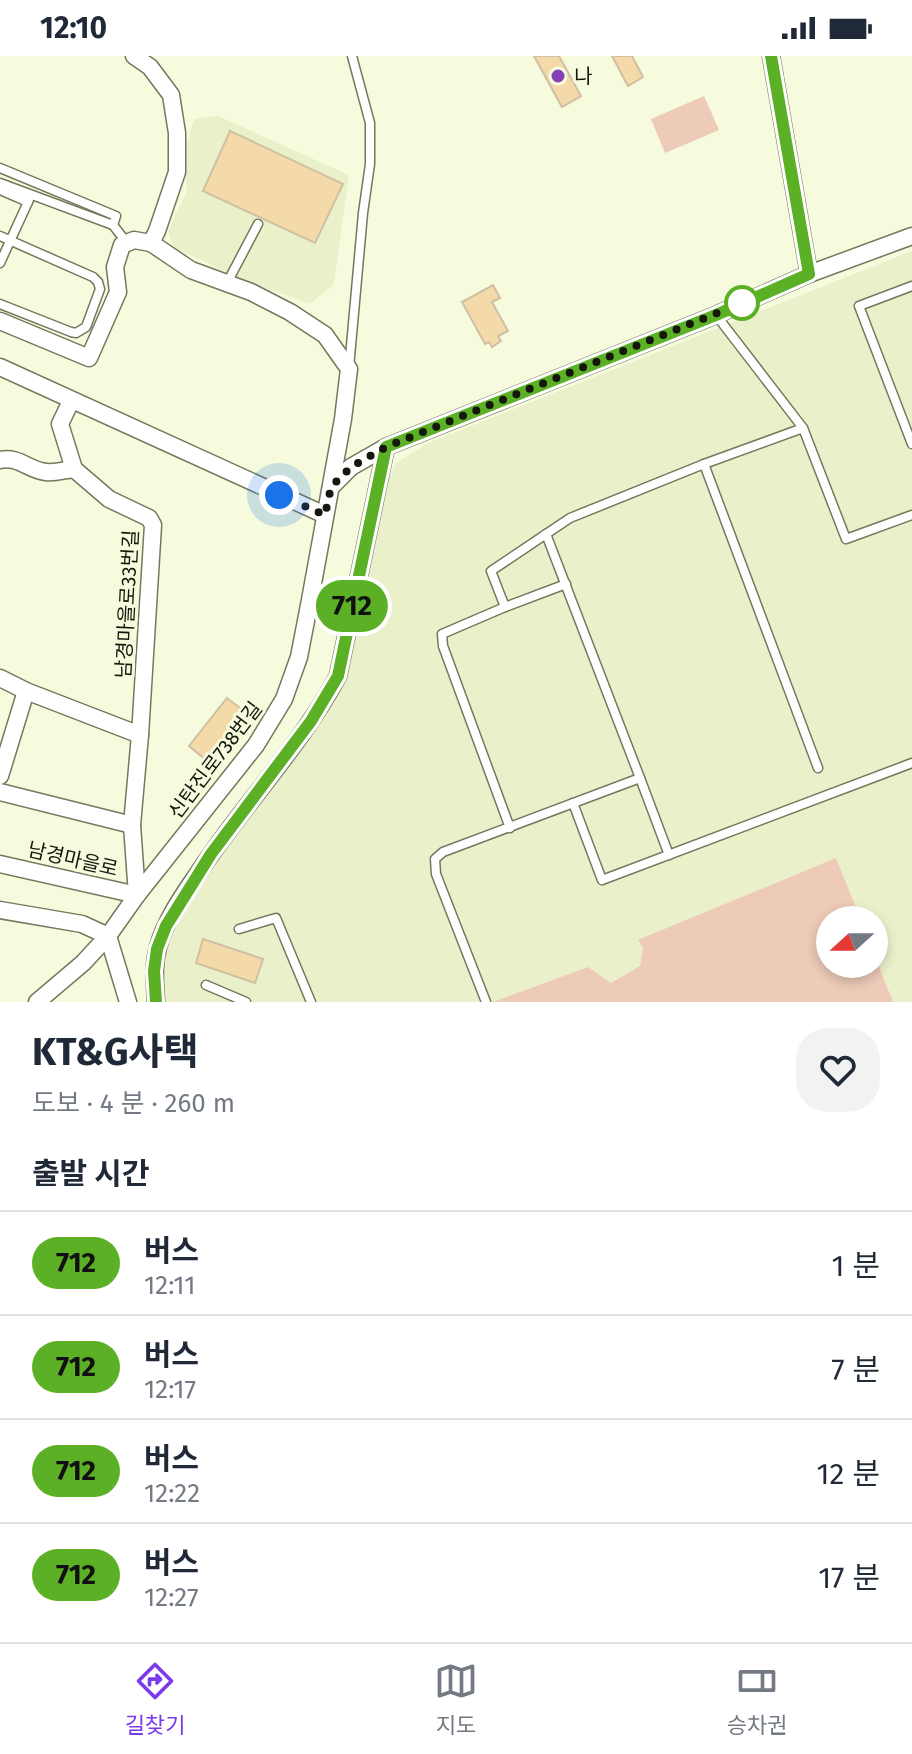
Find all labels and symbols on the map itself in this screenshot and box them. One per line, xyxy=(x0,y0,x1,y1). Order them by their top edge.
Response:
place label: 나 xyxy=(574,64,592,88)
marker: 나 xyxy=(549,67,567,85)
unlabelled marker xyxy=(725,286,759,320)
your location xyxy=(259,475,299,515)
street label: 남경마을로33번길 xyxy=(111,529,143,679)
line badge: 712 xyxy=(306,580,398,632)
street label: 신탄진로738번길 xyxy=(163,697,267,823)
street label: 남경마을로 xyxy=(25,837,121,881)
north arrow xyxy=(816,906,888,978)

